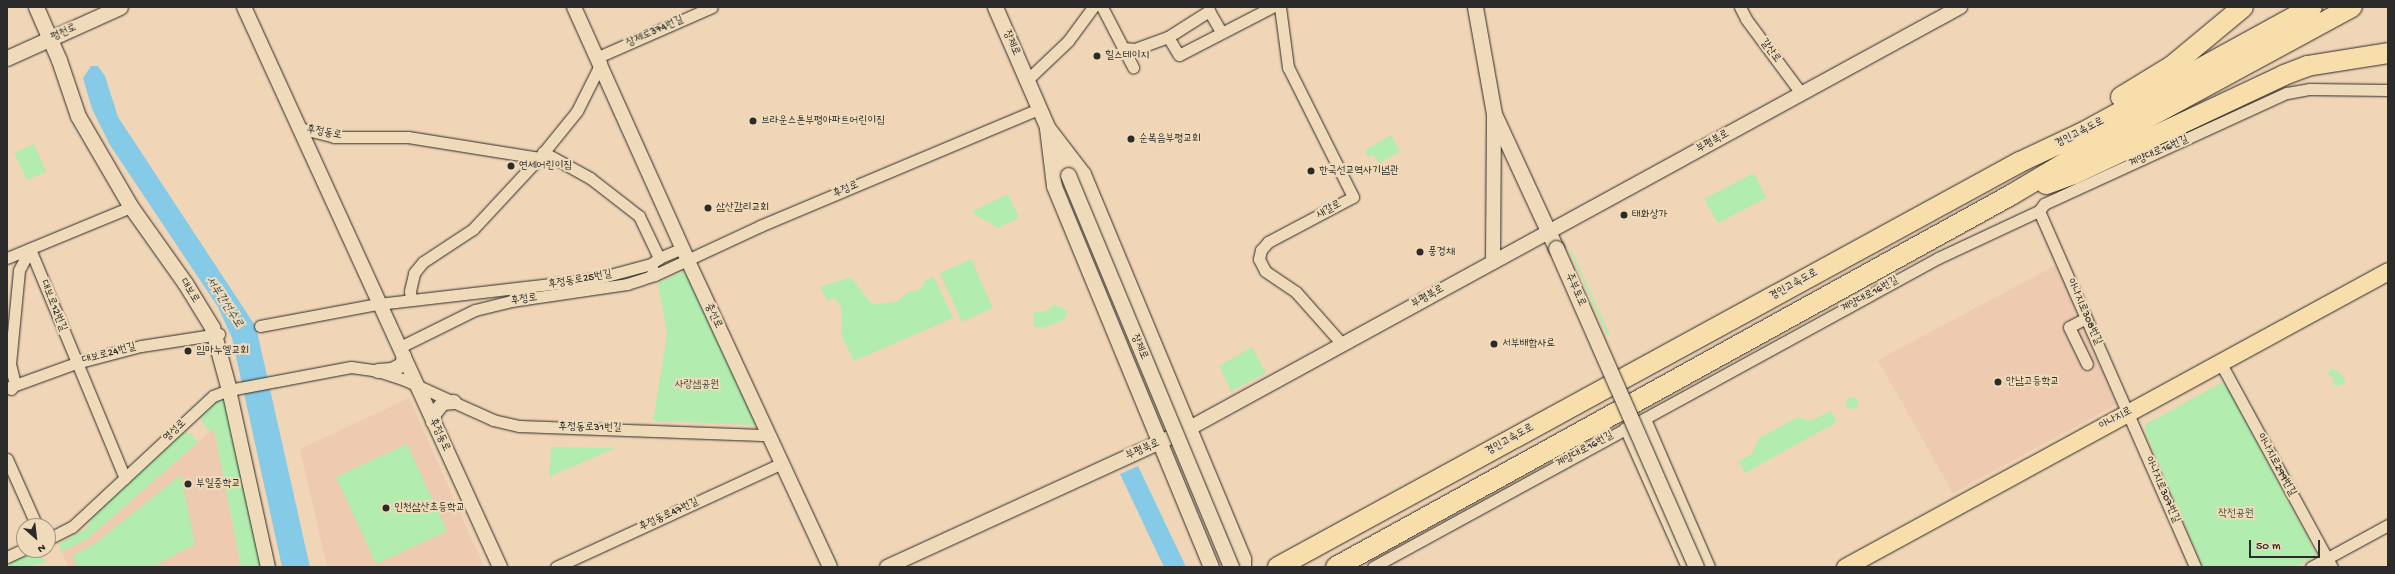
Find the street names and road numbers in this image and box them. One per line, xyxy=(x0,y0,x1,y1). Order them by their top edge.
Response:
street label: 장제로374번길 xyxy=(625,14,685,50)
street label: 평천로 xyxy=(49,22,79,44)
street label: 장제로 xyxy=(1000,28,1022,58)
street label: 갈산로 xyxy=(1757,36,1783,66)
street label: 경인고속도로 xyxy=(2053,115,2107,151)
street label: 후정동로 xyxy=(305,123,343,143)
street label: 부평북로 xyxy=(1694,128,1732,156)
street label: 계양대로16번길 xyxy=(2127,133,2191,171)
street label: 후정로 xyxy=(831,179,861,201)
street label: 새갈로 xyxy=(1314,198,1344,222)
street label: 경인고속도로 xyxy=(1768,266,1820,304)
street label: 후정동로25번길 xyxy=(547,268,613,292)
street label: 주부토로 xyxy=(1562,271,1588,309)
street label: 계양대로16번길 xyxy=(1839,274,1901,316)
street label: 대보로 xyxy=(176,276,202,306)
street label: 아나지로308번길 xyxy=(2064,277,2104,347)
street label: 대보로12번길 xyxy=(37,278,69,334)
street label: 부평북로 xyxy=(1409,283,1447,311)
street label: 후정로 xyxy=(510,291,538,309)
street label: 충선로 xyxy=(701,301,725,331)
street label: 장제로 xyxy=(1128,332,1150,362)
street label: 대보로24번길 xyxy=(81,341,137,367)
street label: 아나지로 xyxy=(2097,405,2135,433)
street label: 후정동로 xyxy=(426,416,452,454)
street label: 영성로 xyxy=(161,417,189,445)
street label: 후정동로31번길 xyxy=(558,421,622,435)
street label: 경인고속도로 xyxy=(1484,421,1536,459)
street label: 계양대로16번길 xyxy=(1554,429,1616,471)
street label: 아나지로299번길 xyxy=(2253,431,2299,499)
street label: 부평북로 xyxy=(1124,437,1162,463)
street label: 아나지로307번길 xyxy=(2142,455,2182,525)
street label: 후정동로47번길 xyxy=(637,495,701,535)

